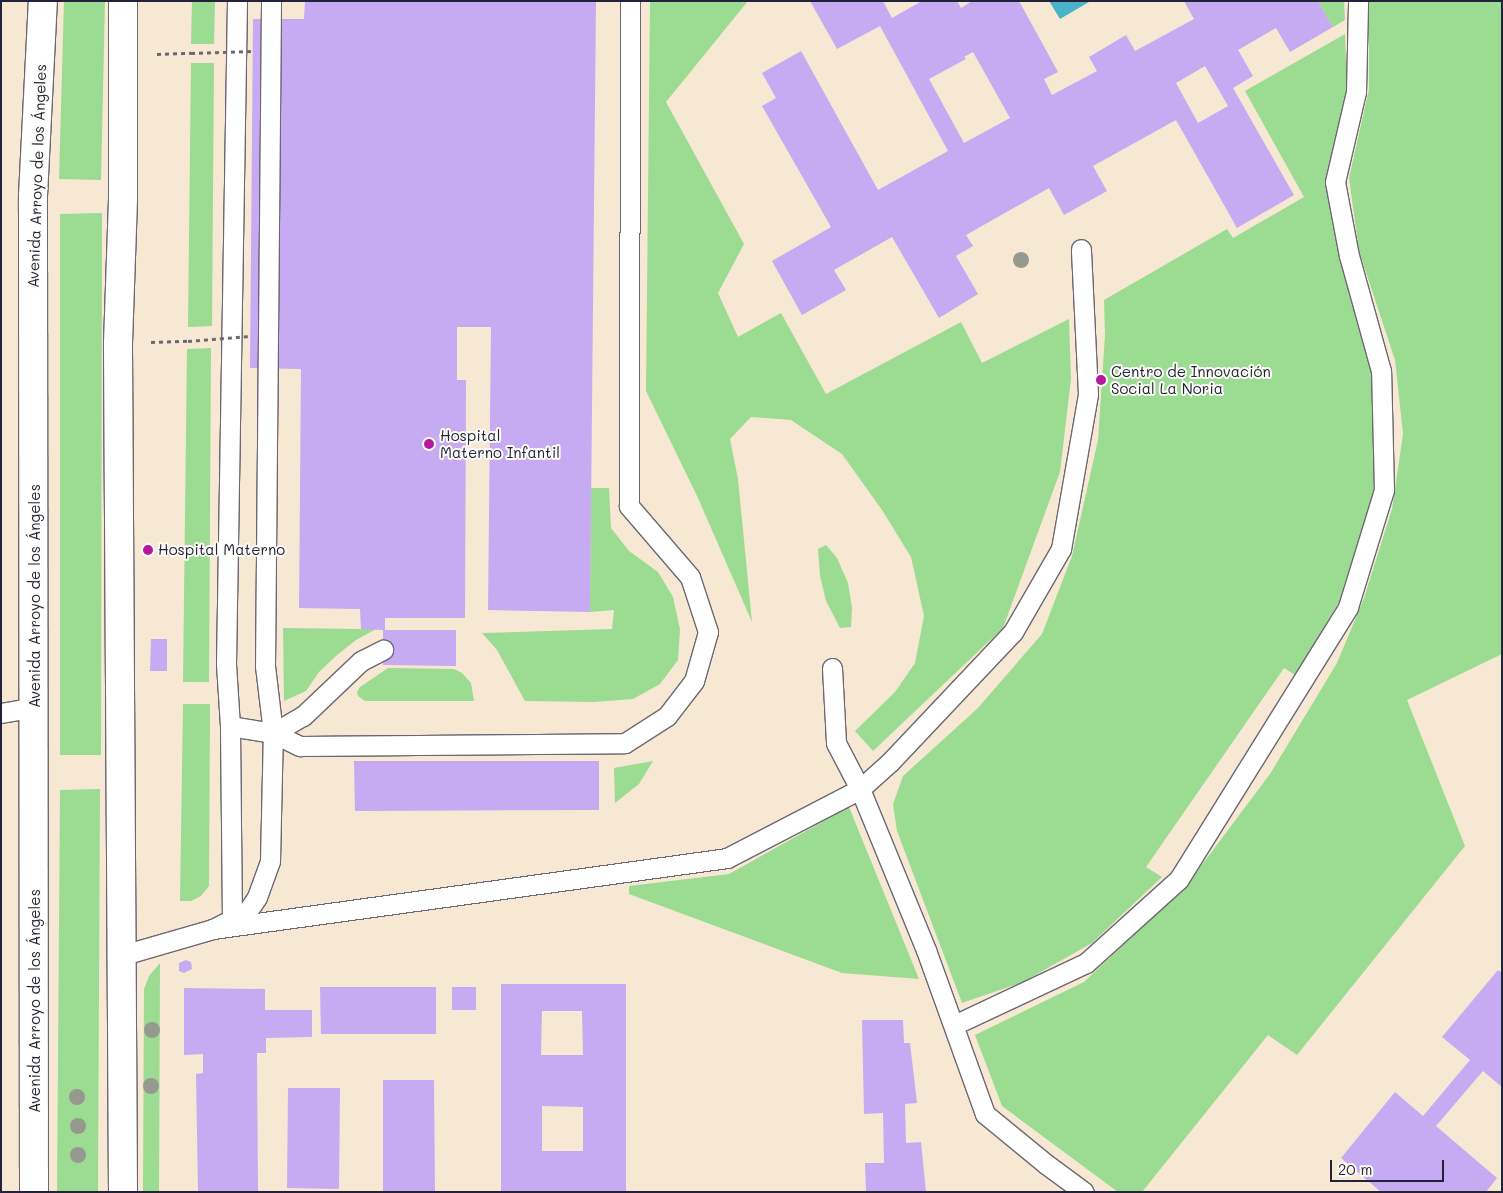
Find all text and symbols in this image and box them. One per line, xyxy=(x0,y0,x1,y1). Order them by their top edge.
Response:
street label: Avenida Arroyo de los Ángeles xyxy=(24,64,50,288)
place label: Centro de Innovación Social La Noria xyxy=(1111,362,1271,397)
marker: Centro de Innovación Social La Noria xyxy=(1095,374,1107,386)
place label: Hospital Materno Infantil xyxy=(440,426,560,461)
marker: Hospital Materno Infantil xyxy=(422,437,436,451)
street label: Avenida Arroyo de los Ángeles xyxy=(26,484,44,708)
place label: Hospital Materno xyxy=(158,541,285,559)
marker: Hospital Materno xyxy=(142,544,154,556)
street label: Avenida Arroyo de los Ángeles xyxy=(26,889,44,1113)
scale bar xyxy=(1333,1150,1447,1182)
text: 20 m xyxy=(1338,1159,1372,1179)

